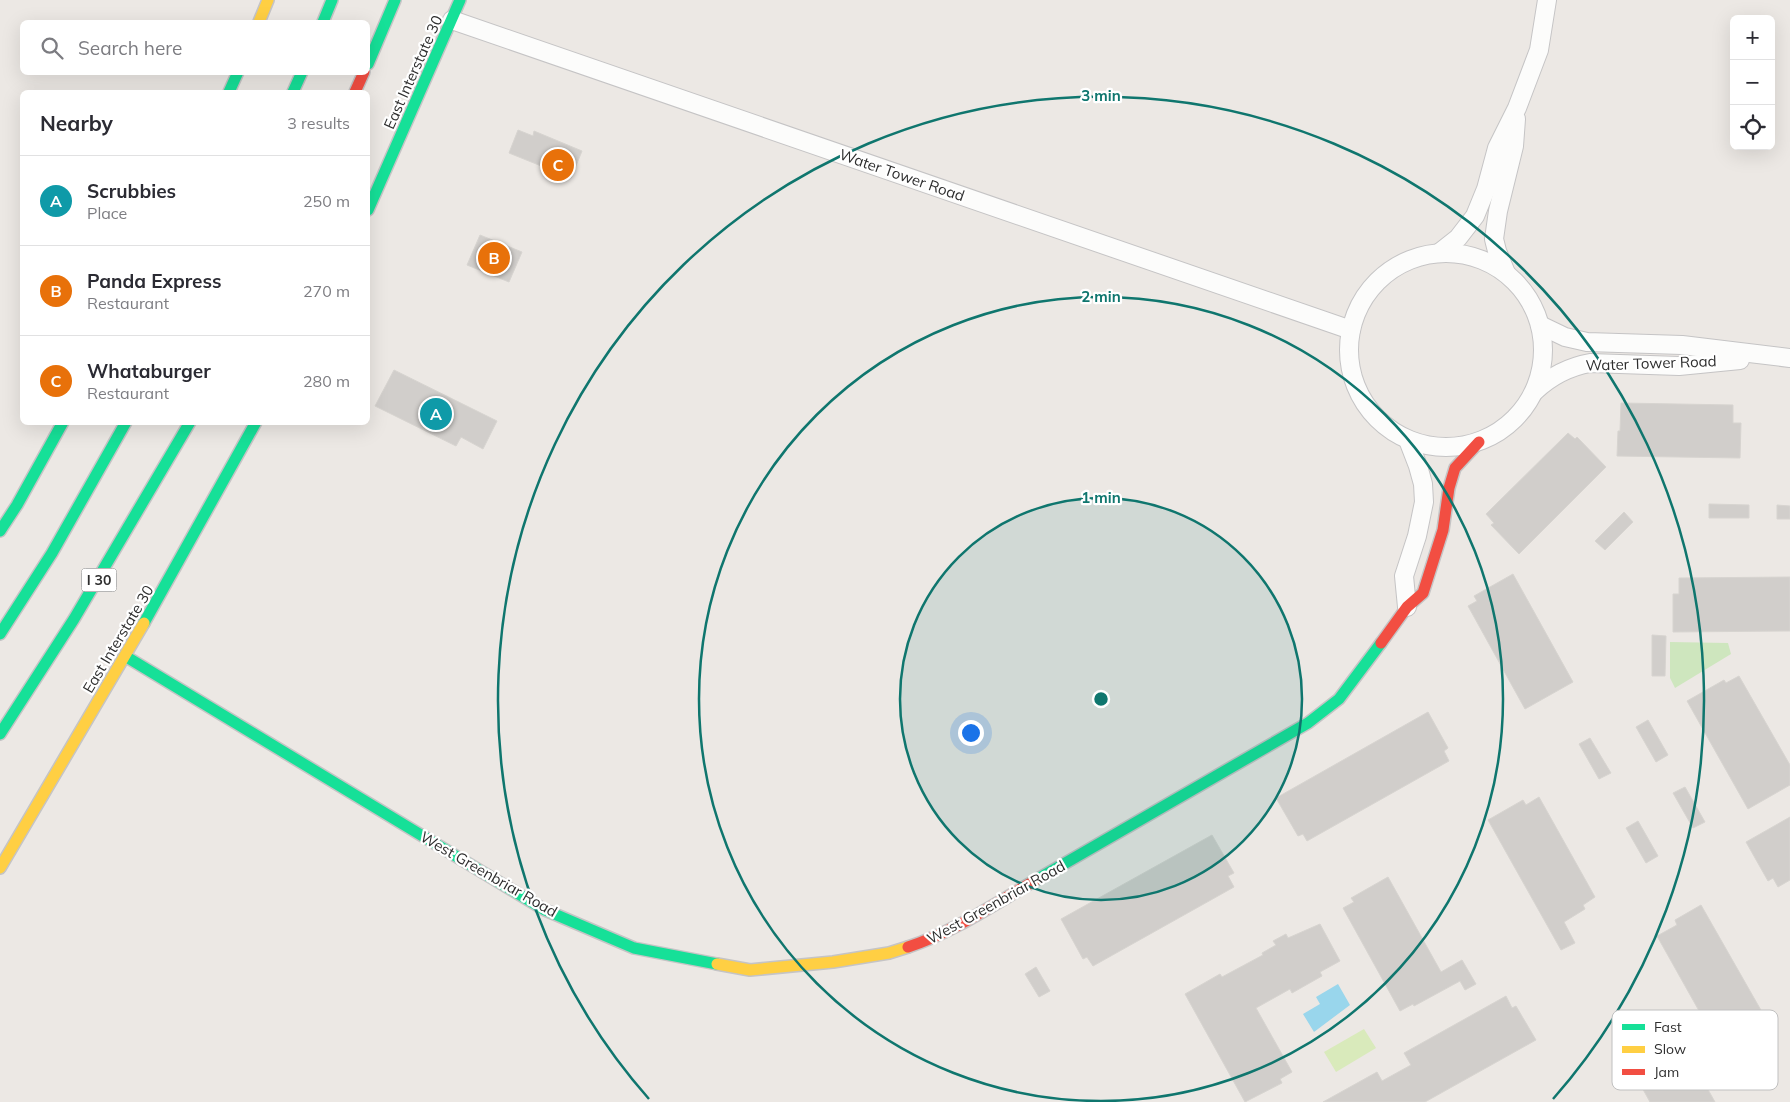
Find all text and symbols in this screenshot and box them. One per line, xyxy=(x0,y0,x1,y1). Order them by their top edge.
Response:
street label: East Interstate 30 xyxy=(379,12,447,132)
map controls xyxy=(1730,15,1775,150)
button: + xyxy=(1730,15,1775,60)
search box xyxy=(20,20,370,75)
icon: search xyxy=(38,34,66,62)
text: Search here xyxy=(78,36,182,60)
button: − xyxy=(1730,60,1775,105)
text: 3 min xyxy=(1081,86,1121,105)
button: locate xyxy=(1730,105,1775,150)
text: Nearby xyxy=(40,110,113,136)
text: 3 results xyxy=(287,113,350,133)
street label: Water Tower Road xyxy=(837,145,967,205)
pin: C xyxy=(542,146,574,184)
text: Scrubbies xyxy=(87,179,176,203)
text: A xyxy=(50,191,62,211)
text: 250 m xyxy=(303,191,350,211)
text: Place xyxy=(87,203,127,223)
pin: B xyxy=(478,239,510,277)
text: Panda Express xyxy=(87,269,222,293)
text: B xyxy=(50,281,62,301)
text: 270 m xyxy=(303,281,350,301)
text: 2 min xyxy=(1081,287,1121,306)
text: Restaurant xyxy=(87,293,169,313)
street label: Water Tower Road xyxy=(1585,351,1717,375)
text: Whataburger xyxy=(87,359,211,383)
text: C xyxy=(51,371,61,391)
text: 280 m xyxy=(303,371,350,391)
text: Restaurant xyxy=(87,383,169,403)
pin: A xyxy=(420,395,452,433)
text: 1 min xyxy=(1081,488,1121,507)
road number: I 30 xyxy=(82,568,116,592)
street label: East Interstate 30 xyxy=(78,582,158,696)
centre of rings xyxy=(1092,690,1110,708)
your location xyxy=(958,720,984,746)
street label: West Greenbriar Road xyxy=(417,827,561,921)
street label: West Greenbriar Road xyxy=(924,856,1068,948)
legend xyxy=(1612,1010,1778,1090)
text: Fast xyxy=(1654,1018,1682,1036)
text: Slow xyxy=(1654,1040,1686,1058)
text: Jam xyxy=(1654,1063,1679,1081)

